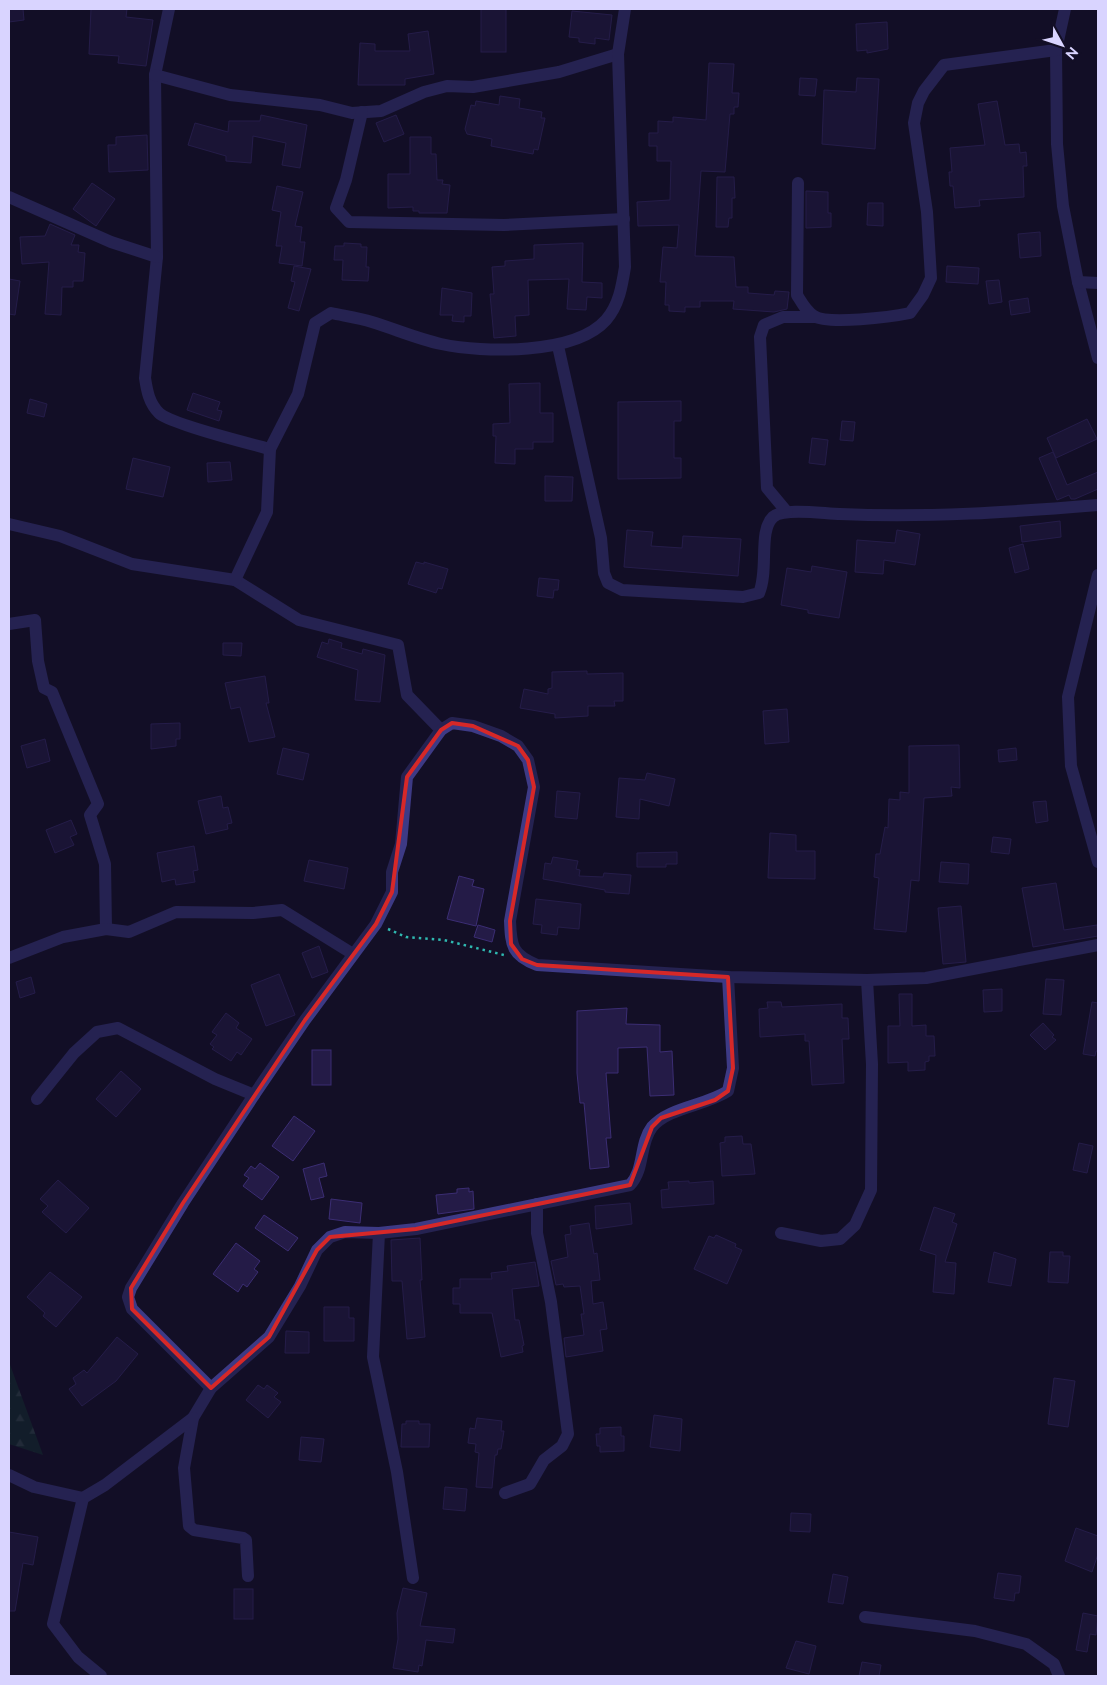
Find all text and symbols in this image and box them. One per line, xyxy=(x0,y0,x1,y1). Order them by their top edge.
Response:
north arrow xyxy=(1037,20,1087,70)
text: N xyxy=(1062,44,1082,63)

